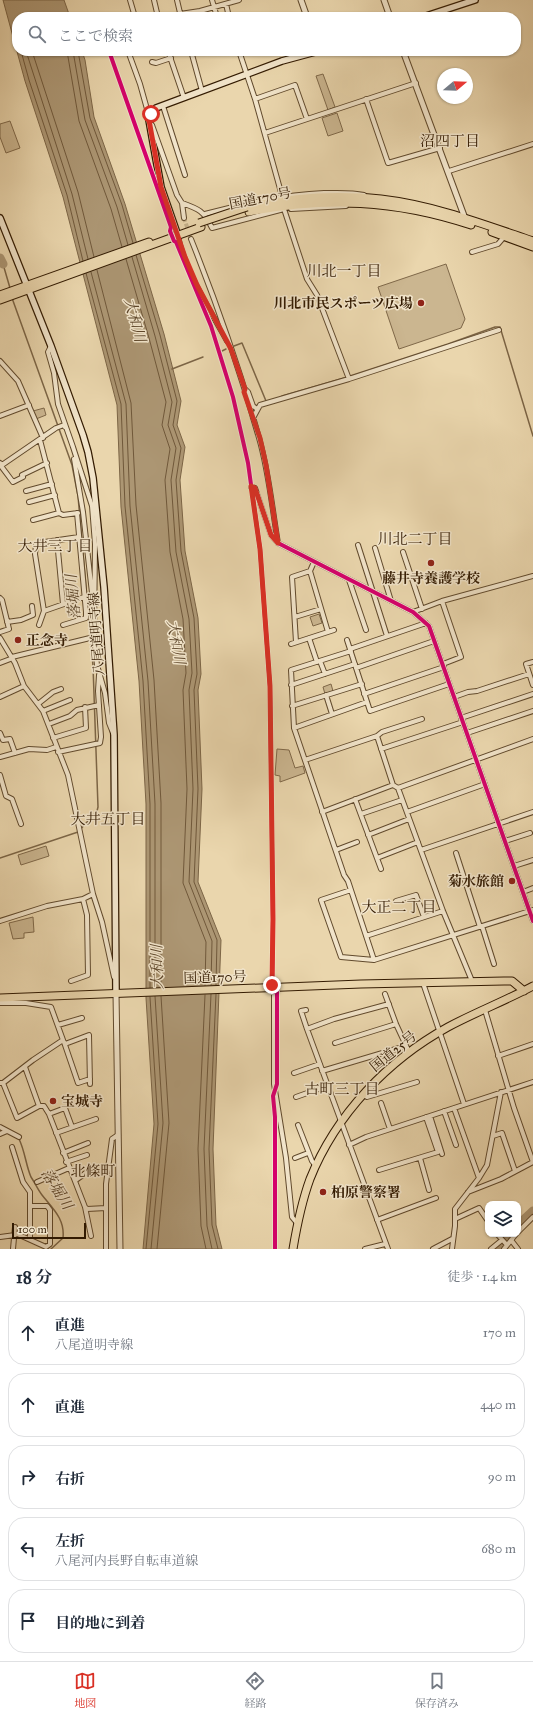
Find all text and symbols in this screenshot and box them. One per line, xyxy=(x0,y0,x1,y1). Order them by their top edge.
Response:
search box xyxy=(12,12,521,56)
icon: search xyxy=(26,23,48,45)
text: ここで検索 xyxy=(58,27,133,45)
north arrow xyxy=(437,68,473,104)
route start xyxy=(142,105,160,123)
district label: 沼四丁目 xyxy=(420,132,480,150)
street label: 国道170号 xyxy=(227,184,293,213)
district label: 川北一丁目 xyxy=(306,262,382,280)
place label: 川北市民スポーツ広場 xyxy=(274,295,413,312)
water label: 大和川 xyxy=(120,296,150,346)
marker: 川北市民スポーツ広場 xyxy=(416,298,426,308)
district label: 川北二丁目 xyxy=(377,530,453,548)
district label: 大井三丁目 xyxy=(17,537,93,555)
marker: 藤井寺養護学校 xyxy=(426,558,436,568)
place label: 藤井寺養護学校 xyxy=(382,570,480,587)
water label: 落堀川 xyxy=(62,572,84,620)
street label: 八尾道明寺線 xyxy=(85,591,108,676)
water label: 大和川 xyxy=(163,618,189,668)
place label: 正念寺 xyxy=(26,632,68,649)
marker: 正念寺 xyxy=(13,635,23,645)
district label: 大井五丁目 xyxy=(70,810,146,828)
place label: 菊水旅館 xyxy=(448,873,504,890)
marker: 菊水旅館 xyxy=(507,876,517,886)
district label: 大正二丁目 xyxy=(361,898,437,916)
water label: 大和川 xyxy=(148,942,166,990)
street label: 国道170号 xyxy=(183,968,247,987)
route end xyxy=(263,976,281,994)
street label: 国道25号 xyxy=(366,1027,420,1075)
district label: 古町三丁目 xyxy=(304,1080,380,1098)
place label: 宝城寺 xyxy=(61,1093,103,1110)
marker: 宝城寺 xyxy=(48,1096,58,1106)
district label: 北條町 xyxy=(70,1162,116,1180)
water label: 落堀川 xyxy=(37,1165,78,1215)
place label: 柏原警察署 xyxy=(331,1184,401,1201)
marker: 柏原警察署 xyxy=(318,1187,328,1197)
map controls xyxy=(485,1201,521,1237)
button: layers xyxy=(485,1201,521,1237)
scale bar xyxy=(12,1221,86,1240)
text: 100 m xyxy=(18,1223,47,1236)
text: 18 分 xyxy=(16,1267,52,1288)
text: 徒歩 · 1.4 km xyxy=(448,1269,517,1285)
text: 直進 xyxy=(55,1316,85,1334)
icon: ahead xyxy=(17,1322,39,1344)
text: 170 m xyxy=(483,1325,516,1341)
text: 八尾道明寺線 xyxy=(55,1337,133,1353)
icon: ahead xyxy=(17,1394,39,1416)
text: 440 m xyxy=(480,1397,516,1413)
text: 直進 xyxy=(55,1398,85,1416)
icon: right xyxy=(17,1466,39,1488)
text: 90 m xyxy=(488,1469,516,1485)
text: 右折 xyxy=(55,1470,85,1488)
text: 左折 xyxy=(55,1532,85,1550)
icon: left xyxy=(17,1538,39,1560)
text: 680 m xyxy=(481,1541,516,1557)
text: 八尾河内長野自転車道線 xyxy=(55,1553,198,1569)
icon: arrive xyxy=(17,1610,39,1632)
text: 目的地に到着 xyxy=(55,1614,145,1632)
tab: 地図 xyxy=(74,1670,96,1710)
tab: 経路 xyxy=(244,1670,266,1710)
tab: 保存済み xyxy=(415,1670,459,1710)

